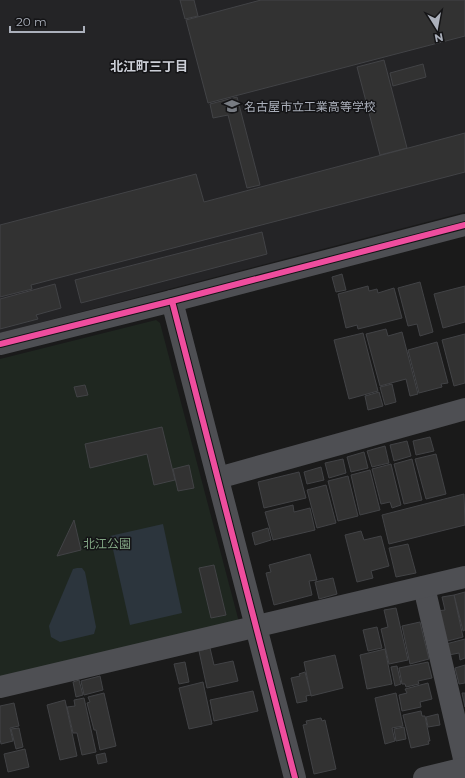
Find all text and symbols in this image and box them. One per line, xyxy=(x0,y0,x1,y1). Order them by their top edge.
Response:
scale bar xyxy=(10,8,84,34)
north arrow xyxy=(417,8,457,48)
text: 20 m xyxy=(16,14,47,29)
text: N xyxy=(433,30,445,46)
district label: 北江町三丁目 xyxy=(110,58,188,74)
school or university icon: 名古屋市立工業高等学校 xyxy=(223,97,241,115)
place label: 名古屋市立工業高等学校 xyxy=(244,99,376,114)
park label: 北江公園 xyxy=(83,536,131,551)

